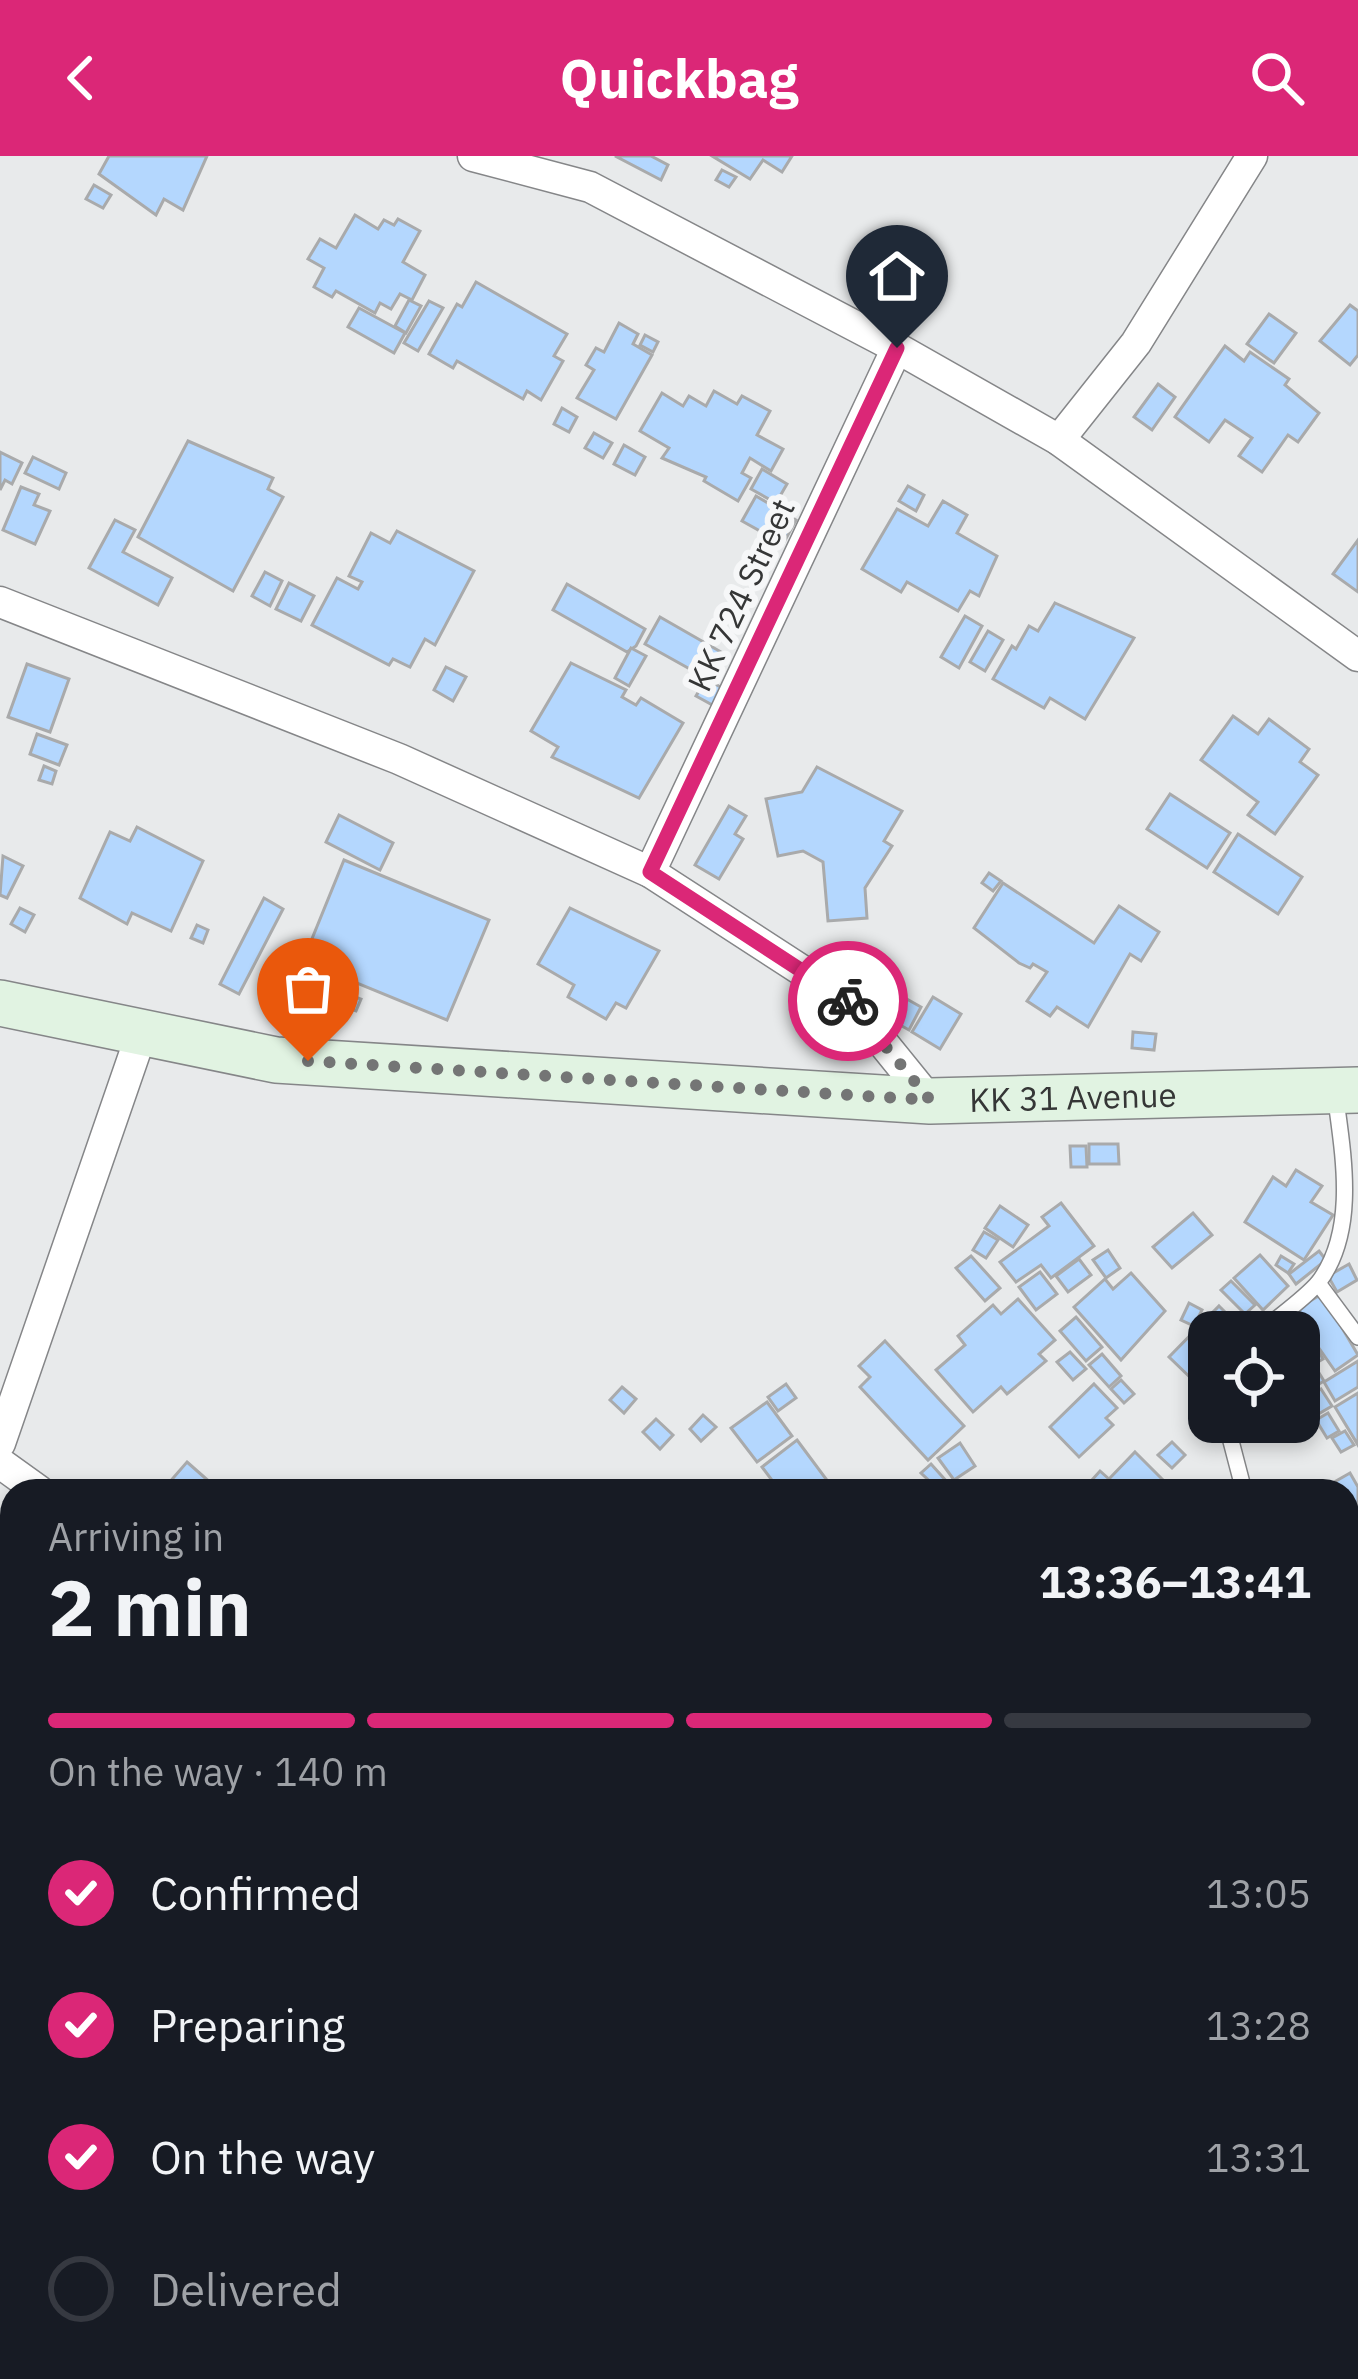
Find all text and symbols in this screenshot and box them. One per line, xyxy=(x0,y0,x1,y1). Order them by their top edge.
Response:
text: Quickbag xyxy=(560,43,798,113)
icon: back xyxy=(48,45,114,111)
icon: search xyxy=(1244,45,1310,111)
pin xyxy=(846,225,948,348)
icon: home xyxy=(864,243,930,309)
street label: KK 724 Street xyxy=(677,492,804,698)
pin xyxy=(257,938,359,1061)
courier xyxy=(788,941,908,1061)
icon: bag xyxy=(275,956,341,1022)
icon: bike xyxy=(815,968,881,1034)
street label: KK 31 Avenue xyxy=(969,1073,1177,1121)
map controls xyxy=(1188,1311,1320,1443)
button: locate xyxy=(1188,1311,1320,1443)
text: Arriving in xyxy=(48,1511,224,1562)
text: 13:36–13:41 xyxy=(1039,1552,1311,1610)
text: 2 min xyxy=(48,1556,252,1657)
text: On the way · 140 m xyxy=(48,1746,388,1797)
icon: check xyxy=(48,1860,114,1926)
text: Confirmed xyxy=(150,1864,361,1922)
text: 13:05 xyxy=(1206,1868,1311,1919)
icon: check xyxy=(48,1992,114,2058)
text: Preparing xyxy=(150,1996,345,2054)
text: 13:28 xyxy=(1206,2000,1311,2051)
icon: check xyxy=(48,2124,114,2190)
text: On the way xyxy=(150,2128,375,2186)
text: 13:31 xyxy=(1206,2132,1311,2183)
text: Delivered xyxy=(150,2260,342,2318)

